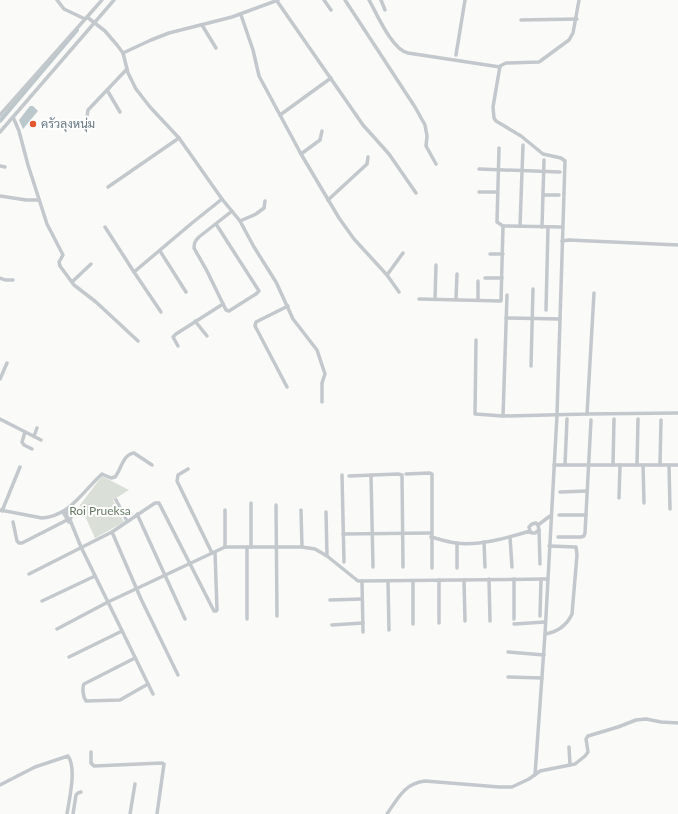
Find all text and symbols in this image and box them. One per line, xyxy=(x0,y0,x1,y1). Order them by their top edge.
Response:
place label: ครัวลุงหนุ่ม xyxy=(41,116,95,133)
marker: ครัวลุงหนุ่ม xyxy=(28,119,38,129)
park label: Roi Prueksa xyxy=(69,503,131,518)

